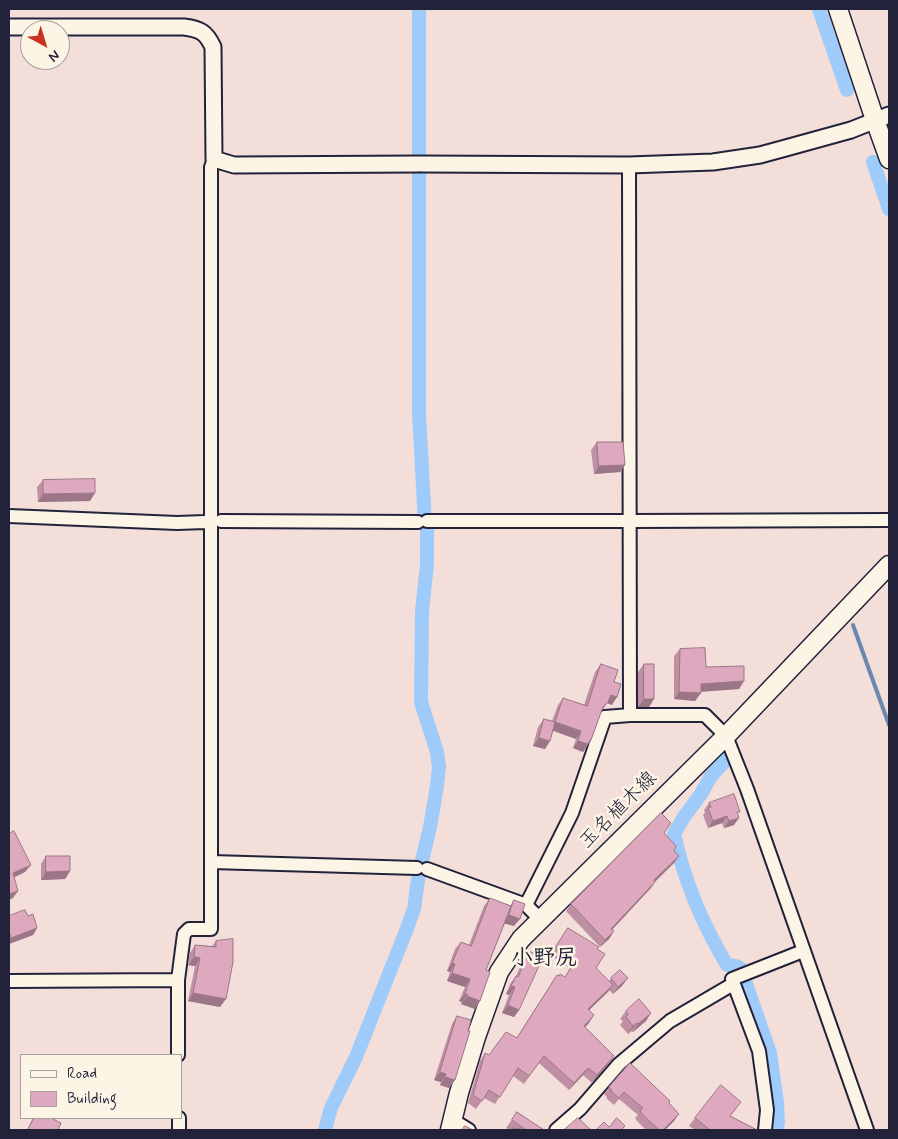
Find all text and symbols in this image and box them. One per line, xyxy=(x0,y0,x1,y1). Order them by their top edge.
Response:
north arrow xyxy=(20,20,70,70)
text: N xyxy=(45,46,63,66)
street label: 玉名植木線 xyxy=(575,767,663,855)
district label: 小野尻 xyxy=(511,946,577,972)
legend xyxy=(20,1054,182,1119)
text: Road xyxy=(67,1064,97,1084)
text: Building xyxy=(67,1089,117,1109)

